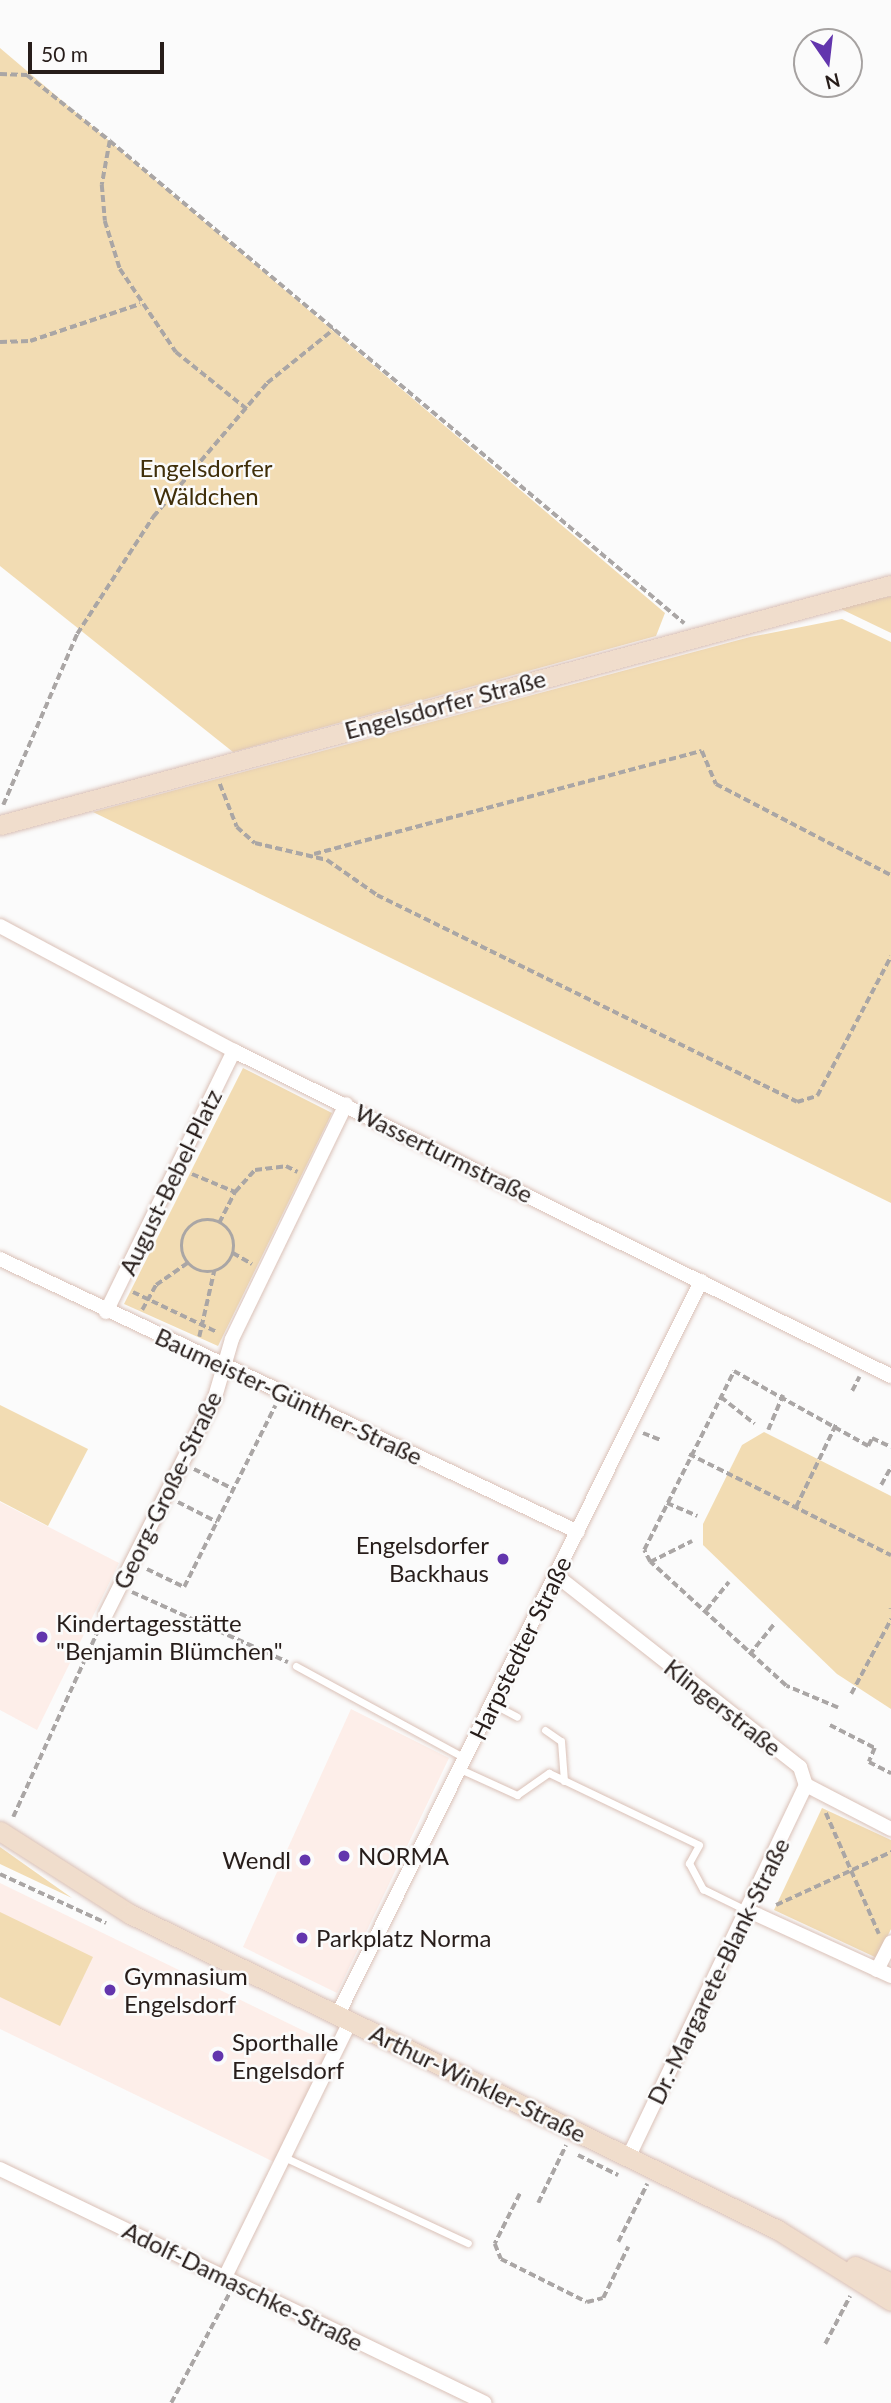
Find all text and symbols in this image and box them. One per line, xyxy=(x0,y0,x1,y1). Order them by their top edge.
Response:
scale bar xyxy=(32,28,168,72)
north arrow xyxy=(793,28,863,98)
text: 50 m xyxy=(41,41,88,66)
text: N xyxy=(823,69,843,95)
park label: Engelsdorfer Wäldchen xyxy=(139,454,273,510)
street label: Engelsdorfer Straße xyxy=(341,663,549,745)
street label: August-Bebel-Platz xyxy=(113,1084,227,1280)
street label: Wasserturmstraße xyxy=(350,1098,538,1208)
street label: Baumeister-Günther-Straße xyxy=(151,1321,427,1471)
street label: Georg-Große-Straße xyxy=(107,1386,227,1594)
place label: Engelsdorfer Backhaus xyxy=(356,1531,489,1587)
street label: Harpstedter Straße xyxy=(463,1551,577,1745)
marker: Engelsdorfer Backhaus xyxy=(495,1551,511,1567)
place label: Kindertagesstätte "Benjamin Blümchen" xyxy=(56,1609,283,1665)
marker: Kindertagesstätte "Benjamin Blümchen" xyxy=(34,1629,50,1645)
street label: Klingerstraße xyxy=(659,1652,787,1762)
street label: Dr.-Margarete-Blank-Straße xyxy=(641,1833,795,2109)
place label: NORMA xyxy=(358,1842,449,1870)
place label: Wendl xyxy=(222,1846,291,1874)
marker: NORMA xyxy=(336,1848,352,1864)
marker: Wendl xyxy=(297,1852,313,1868)
place label: Parkplatz Norma xyxy=(316,1924,491,1952)
marker: Parkplatz Norma xyxy=(294,1930,310,1946)
place label: Gymnasium Engelsdorf xyxy=(124,1962,248,2018)
marker: Gymnasium Engelsdorf xyxy=(102,1982,118,1998)
street label: Arthur-Winkler-Straße xyxy=(365,2018,591,2148)
place label: Sporthalle Engelsdorf xyxy=(232,2028,344,2084)
marker: Sporthalle Engelsdorf xyxy=(210,2048,226,2064)
street label: Adolf-Damaschke-Straße xyxy=(118,2215,368,2357)

